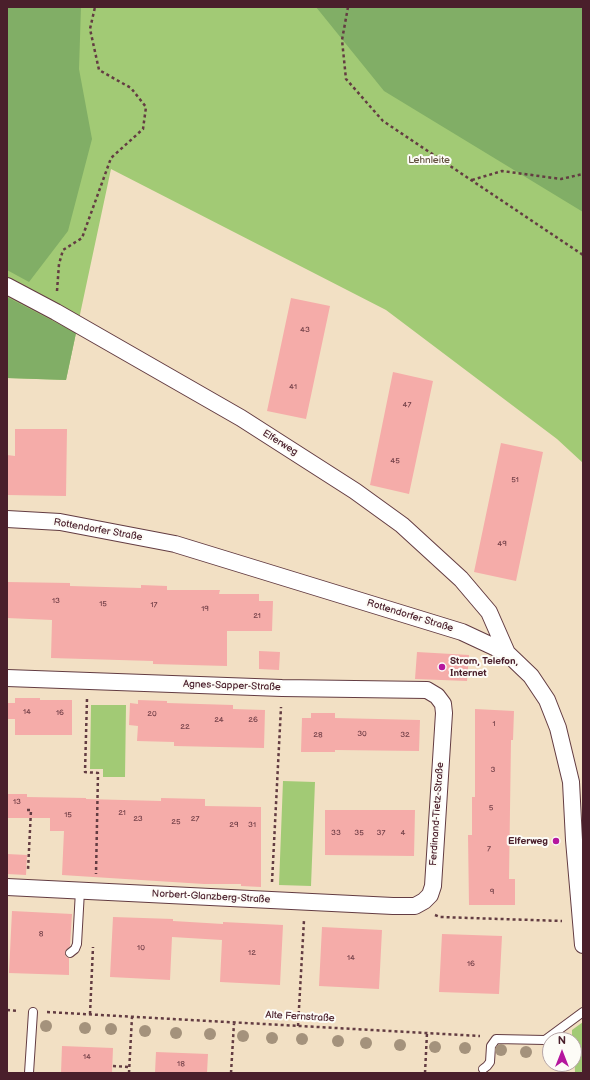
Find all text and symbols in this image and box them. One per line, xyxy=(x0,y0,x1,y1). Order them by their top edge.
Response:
park label: Lehnleite xyxy=(408,154,450,166)
house number: 43 xyxy=(300,325,310,335)
house number: 41 xyxy=(289,382,297,392)
house number: 47 xyxy=(403,400,411,410)
street label: Elferweg xyxy=(260,427,300,459)
house number: 45 xyxy=(390,456,400,466)
house number: 51 xyxy=(511,475,519,485)
street label: Rottendorfer Straße xyxy=(53,516,143,544)
house number: 49 xyxy=(497,539,507,549)
house number: 13 xyxy=(52,596,60,606)
street label: Rottendorfer Straße xyxy=(365,597,455,635)
house number: 15 xyxy=(99,599,107,609)
house number: 17 xyxy=(150,600,158,610)
house number: 19 xyxy=(201,604,209,614)
house number: 21 xyxy=(253,611,261,621)
place label: Strom, Telefon, Internet xyxy=(450,655,518,678)
marker: Strom, Telefon, Internet xyxy=(437,662,447,672)
street label: Agnes-Sapper-Straße xyxy=(183,678,281,694)
house number: 14 xyxy=(23,707,31,717)
house number: 16 xyxy=(56,708,64,718)
house number: 20 xyxy=(147,709,157,719)
house number: 24 xyxy=(214,715,224,725)
house number: 26 xyxy=(248,715,258,725)
house number: 1 xyxy=(492,719,496,729)
house number: 22 xyxy=(180,722,190,732)
house number: 30 xyxy=(357,729,367,739)
house number: 28 xyxy=(313,730,323,740)
house number: 32 xyxy=(400,730,410,740)
street label: Ferdinand-Tietz-Straße xyxy=(427,762,447,866)
house number: 3 xyxy=(491,765,495,775)
house number: 13 xyxy=(13,797,21,807)
house number: 5 xyxy=(489,803,493,813)
house number: 21 xyxy=(118,808,126,818)
house number: 15 xyxy=(64,810,72,820)
house number: 23 xyxy=(133,814,143,824)
house number: 27 xyxy=(191,814,199,824)
house number: 25 xyxy=(171,817,181,827)
house number: 29 xyxy=(229,820,239,830)
house number: 31 xyxy=(248,820,256,830)
house number: 33 xyxy=(331,828,341,838)
house number: 35 xyxy=(354,828,364,838)
house number: 37 xyxy=(377,828,385,838)
house number: 4 xyxy=(401,828,405,838)
place label: Elferweg xyxy=(508,835,548,847)
marker: Elferweg xyxy=(551,836,561,846)
house number: 7 xyxy=(487,844,491,854)
house number: 9 xyxy=(490,887,494,897)
street label: Norbert-Glanzberg-Straße xyxy=(151,888,271,906)
house number: 8 xyxy=(39,929,43,939)
house number: 10 xyxy=(137,943,145,953)
house number: 12 xyxy=(248,948,256,958)
house number: 14 xyxy=(347,953,355,963)
house number: 16 xyxy=(467,959,475,969)
street label: Alte Fernstraße xyxy=(265,1009,335,1025)
north arrow xyxy=(542,1032,582,1072)
text: N xyxy=(558,1034,566,1047)
house number: 14 xyxy=(83,1052,91,1062)
house number: 18 xyxy=(177,1059,185,1069)

